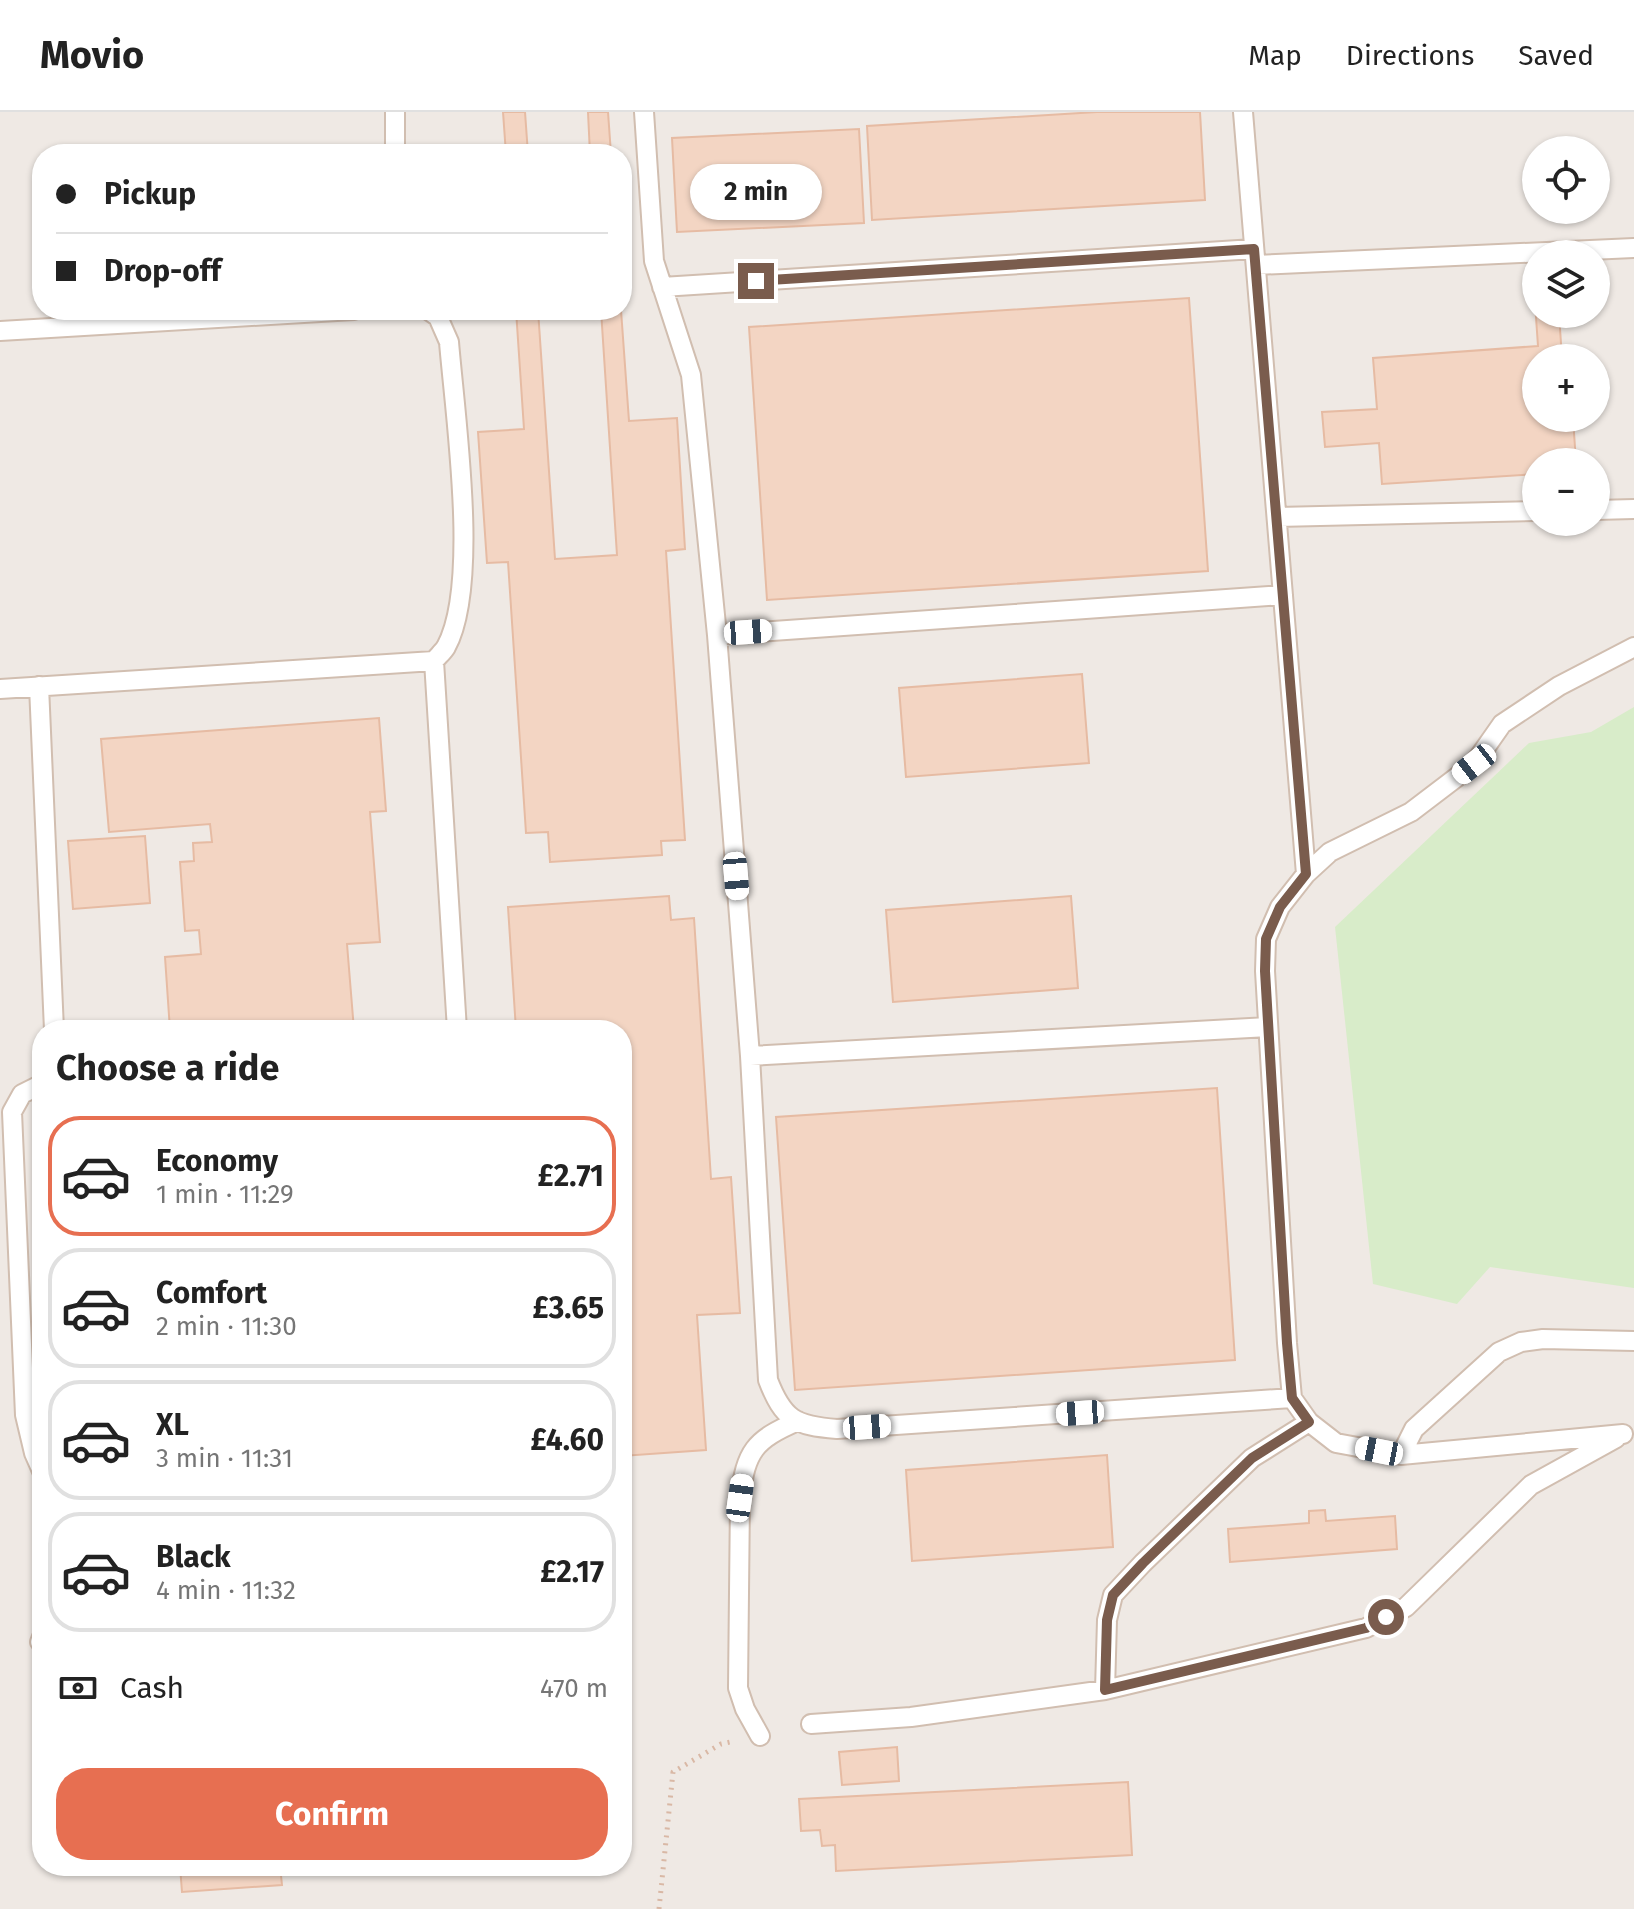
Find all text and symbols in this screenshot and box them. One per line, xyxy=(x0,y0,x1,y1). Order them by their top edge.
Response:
text: Movio xyxy=(40,32,144,78)
text: Map xyxy=(1248,39,1302,72)
text: Directions xyxy=(1346,39,1474,72)
text: Saved xyxy=(1518,39,1594,72)
map controls xyxy=(1522,136,1610,536)
button: locate xyxy=(1522,136,1610,224)
callout: 2 min xyxy=(690,165,822,221)
text: Pickup xyxy=(104,176,196,212)
text: 2 min xyxy=(724,176,788,207)
button: layers xyxy=(1522,240,1610,328)
text: Drop-off xyxy=(104,253,221,289)
route end xyxy=(738,263,774,299)
button: + xyxy=(1522,344,1610,432)
button: − xyxy=(1522,448,1610,536)
car xyxy=(723,618,773,646)
car xyxy=(1448,740,1500,788)
car xyxy=(722,851,750,901)
text: Choose a ride xyxy=(56,1046,279,1090)
icon: car xyxy=(60,1140,132,1212)
text: Economy xyxy=(156,1143,278,1179)
text: £2.71 xyxy=(538,1158,604,1194)
text: 1 min · 11:29 xyxy=(156,1179,294,1210)
icon: car xyxy=(60,1272,132,1344)
text: Comfort xyxy=(156,1275,267,1311)
text: £3.65 xyxy=(532,1290,604,1326)
text: 2 min · 11:30 xyxy=(156,1311,297,1342)
car xyxy=(1055,1399,1105,1427)
icon: car xyxy=(60,1404,132,1476)
text: XL xyxy=(156,1407,189,1443)
car xyxy=(842,1413,892,1441)
text: £4.60 xyxy=(530,1422,604,1458)
car xyxy=(1353,1435,1405,1467)
text: 3 min · 11:31 xyxy=(156,1443,293,1474)
car xyxy=(725,1473,755,1523)
icon: car xyxy=(60,1536,132,1608)
text: Black xyxy=(156,1539,231,1575)
text: £2.17 xyxy=(540,1554,604,1590)
text: 4 min · 11:32 xyxy=(156,1575,296,1606)
route start xyxy=(1368,1599,1404,1635)
icon: cash xyxy=(56,1666,100,1710)
text: Cash xyxy=(120,1670,184,1706)
text: 470 m xyxy=(540,1673,608,1704)
button: Confirm xyxy=(56,1768,608,1860)

